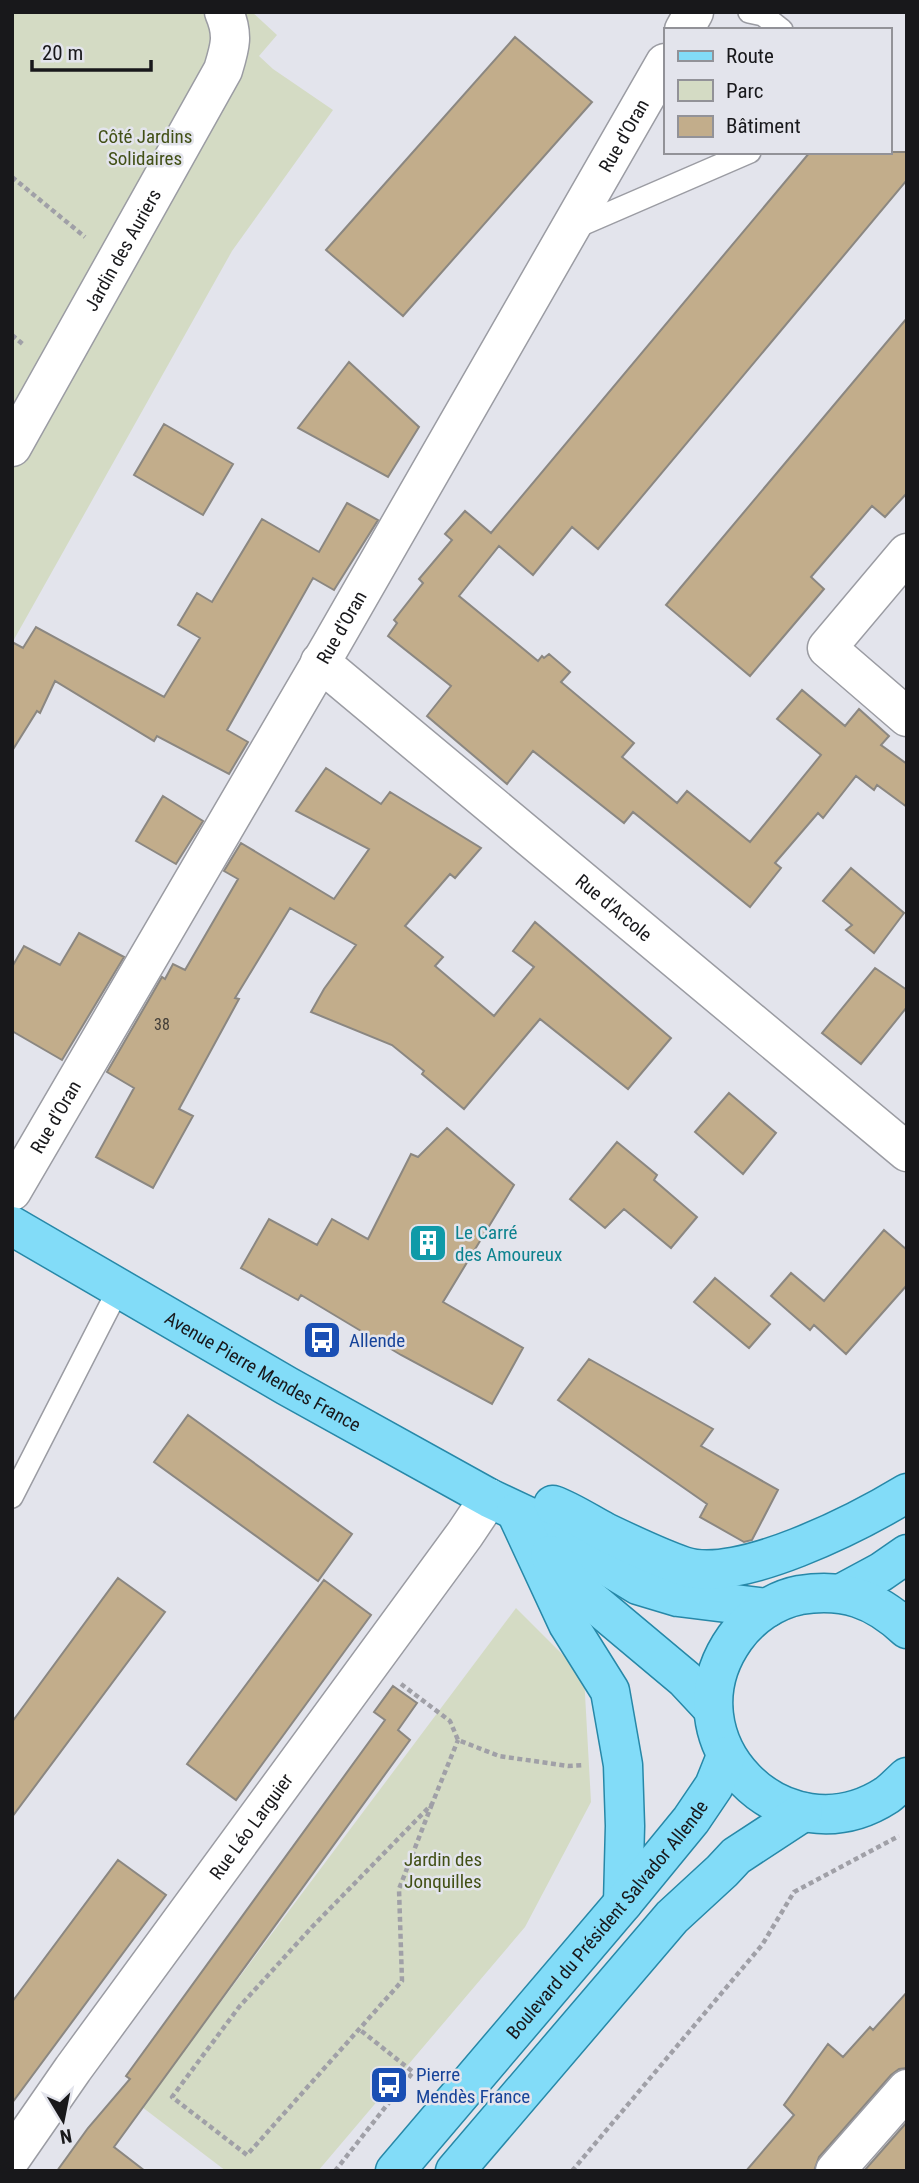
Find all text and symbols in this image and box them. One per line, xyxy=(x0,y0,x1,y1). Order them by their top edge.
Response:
scale bar xyxy=(32,28,150,72)
legend xyxy=(664,28,891,154)
text: 20 m xyxy=(42,41,83,65)
text: Route xyxy=(726,44,774,68)
text: Parc xyxy=(726,79,764,103)
street label: Rue d'Oran xyxy=(594,95,654,176)
text: Bâtiment xyxy=(726,114,801,138)
park label: Côté Jardins Solidaires xyxy=(98,125,192,170)
street label: Jardin des Auriers xyxy=(79,185,166,315)
street label: Rue d'Oran xyxy=(312,587,372,668)
street label: Rue d'Arcole xyxy=(571,869,657,946)
house number: 38 xyxy=(154,1015,170,1034)
street label: Rue d'Oran xyxy=(26,1076,86,1158)
place label: Le Carré des Amoureux xyxy=(455,1221,562,1266)
building icon: Le Carré des Amoureux xyxy=(407,1222,449,1264)
street label: Avenue Pierre Mendes France xyxy=(161,1307,365,1437)
bus stop icon: Allende xyxy=(301,1319,343,1361)
place label: Allende xyxy=(349,1329,405,1352)
street label: Rue Léo Larguier xyxy=(205,1769,298,1884)
street label: Boulevard du Président Salvador Allende xyxy=(502,1796,713,2044)
park label: Jardin des Jonquilles xyxy=(404,1848,482,1893)
place label: Pierre Mendès France xyxy=(416,2063,530,2108)
bus stop icon: Pierre Mendès France xyxy=(368,2064,410,2106)
north arrow xyxy=(28,2085,98,2155)
text: N xyxy=(58,2124,74,2149)

